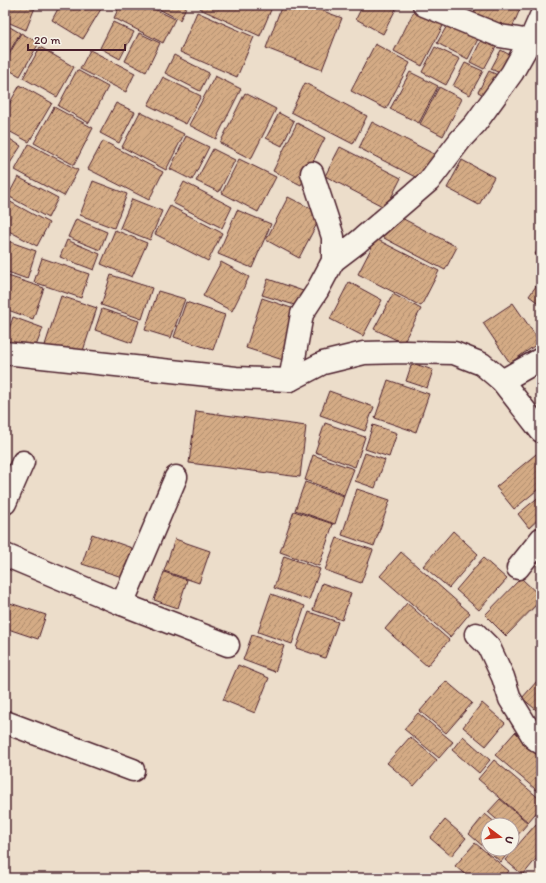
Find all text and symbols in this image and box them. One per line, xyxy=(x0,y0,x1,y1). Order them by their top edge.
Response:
scale bar xyxy=(28,26,125,52)
text: 20 m xyxy=(34,33,61,47)
north arrow xyxy=(480,817,520,857)
text: U xyxy=(502,834,516,845)

